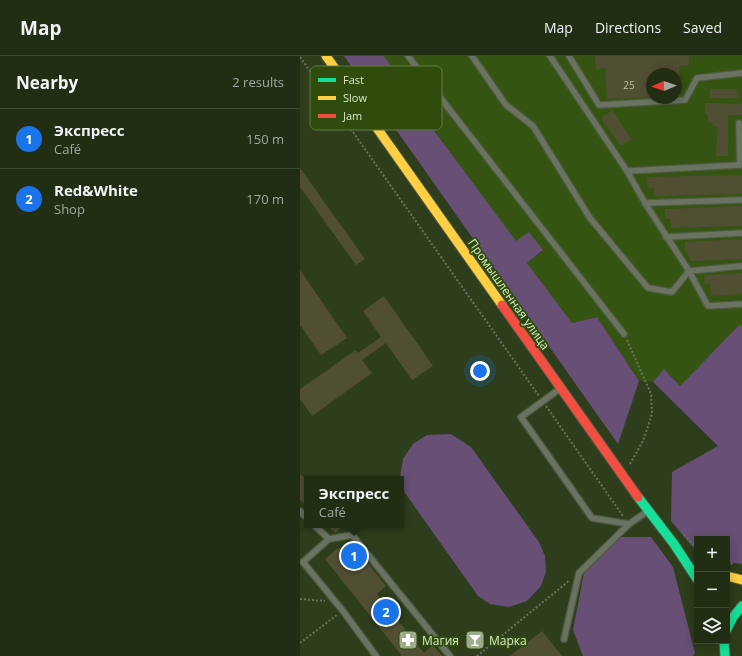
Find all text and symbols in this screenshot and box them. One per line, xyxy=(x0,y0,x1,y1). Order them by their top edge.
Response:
text: Map xyxy=(20,15,61,41)
text: Map xyxy=(544,18,573,37)
text: Directions xyxy=(595,18,661,37)
text: Saved xyxy=(683,18,722,37)
legend xyxy=(310,66,442,130)
north arrow xyxy=(646,68,682,104)
text: Nearby xyxy=(16,71,78,94)
text: Fast xyxy=(343,72,364,87)
text: 2 results xyxy=(232,73,284,91)
house number: 25 xyxy=(623,78,635,92)
text: Slow xyxy=(343,90,367,105)
text: Jam xyxy=(342,108,362,123)
text: Экспресс xyxy=(54,120,125,140)
text: 1 xyxy=(25,130,33,148)
text: 150 m xyxy=(246,130,284,148)
text: Café xyxy=(54,140,81,158)
text: Red&White xyxy=(54,180,138,200)
text: 2 xyxy=(25,190,33,208)
text: 170 m xyxy=(246,190,284,208)
text: Shop xyxy=(54,200,85,218)
street label: Промышленная улица xyxy=(464,235,554,353)
your location xyxy=(470,361,490,381)
popup xyxy=(304,476,404,528)
text: Экспресс xyxy=(319,483,389,503)
text: Café xyxy=(319,503,346,521)
map controls xyxy=(694,536,730,644)
button: + xyxy=(694,536,730,572)
pin: 1 xyxy=(341,541,367,571)
button: − xyxy=(694,572,730,608)
pin: 2 xyxy=(373,597,399,627)
button: layers xyxy=(694,608,730,644)
pharmacy icon: Магия xyxy=(397,629,419,651)
bar icon: Марка xyxy=(464,629,486,651)
place label: Магия xyxy=(422,632,459,649)
place label: Марка xyxy=(489,632,527,649)

